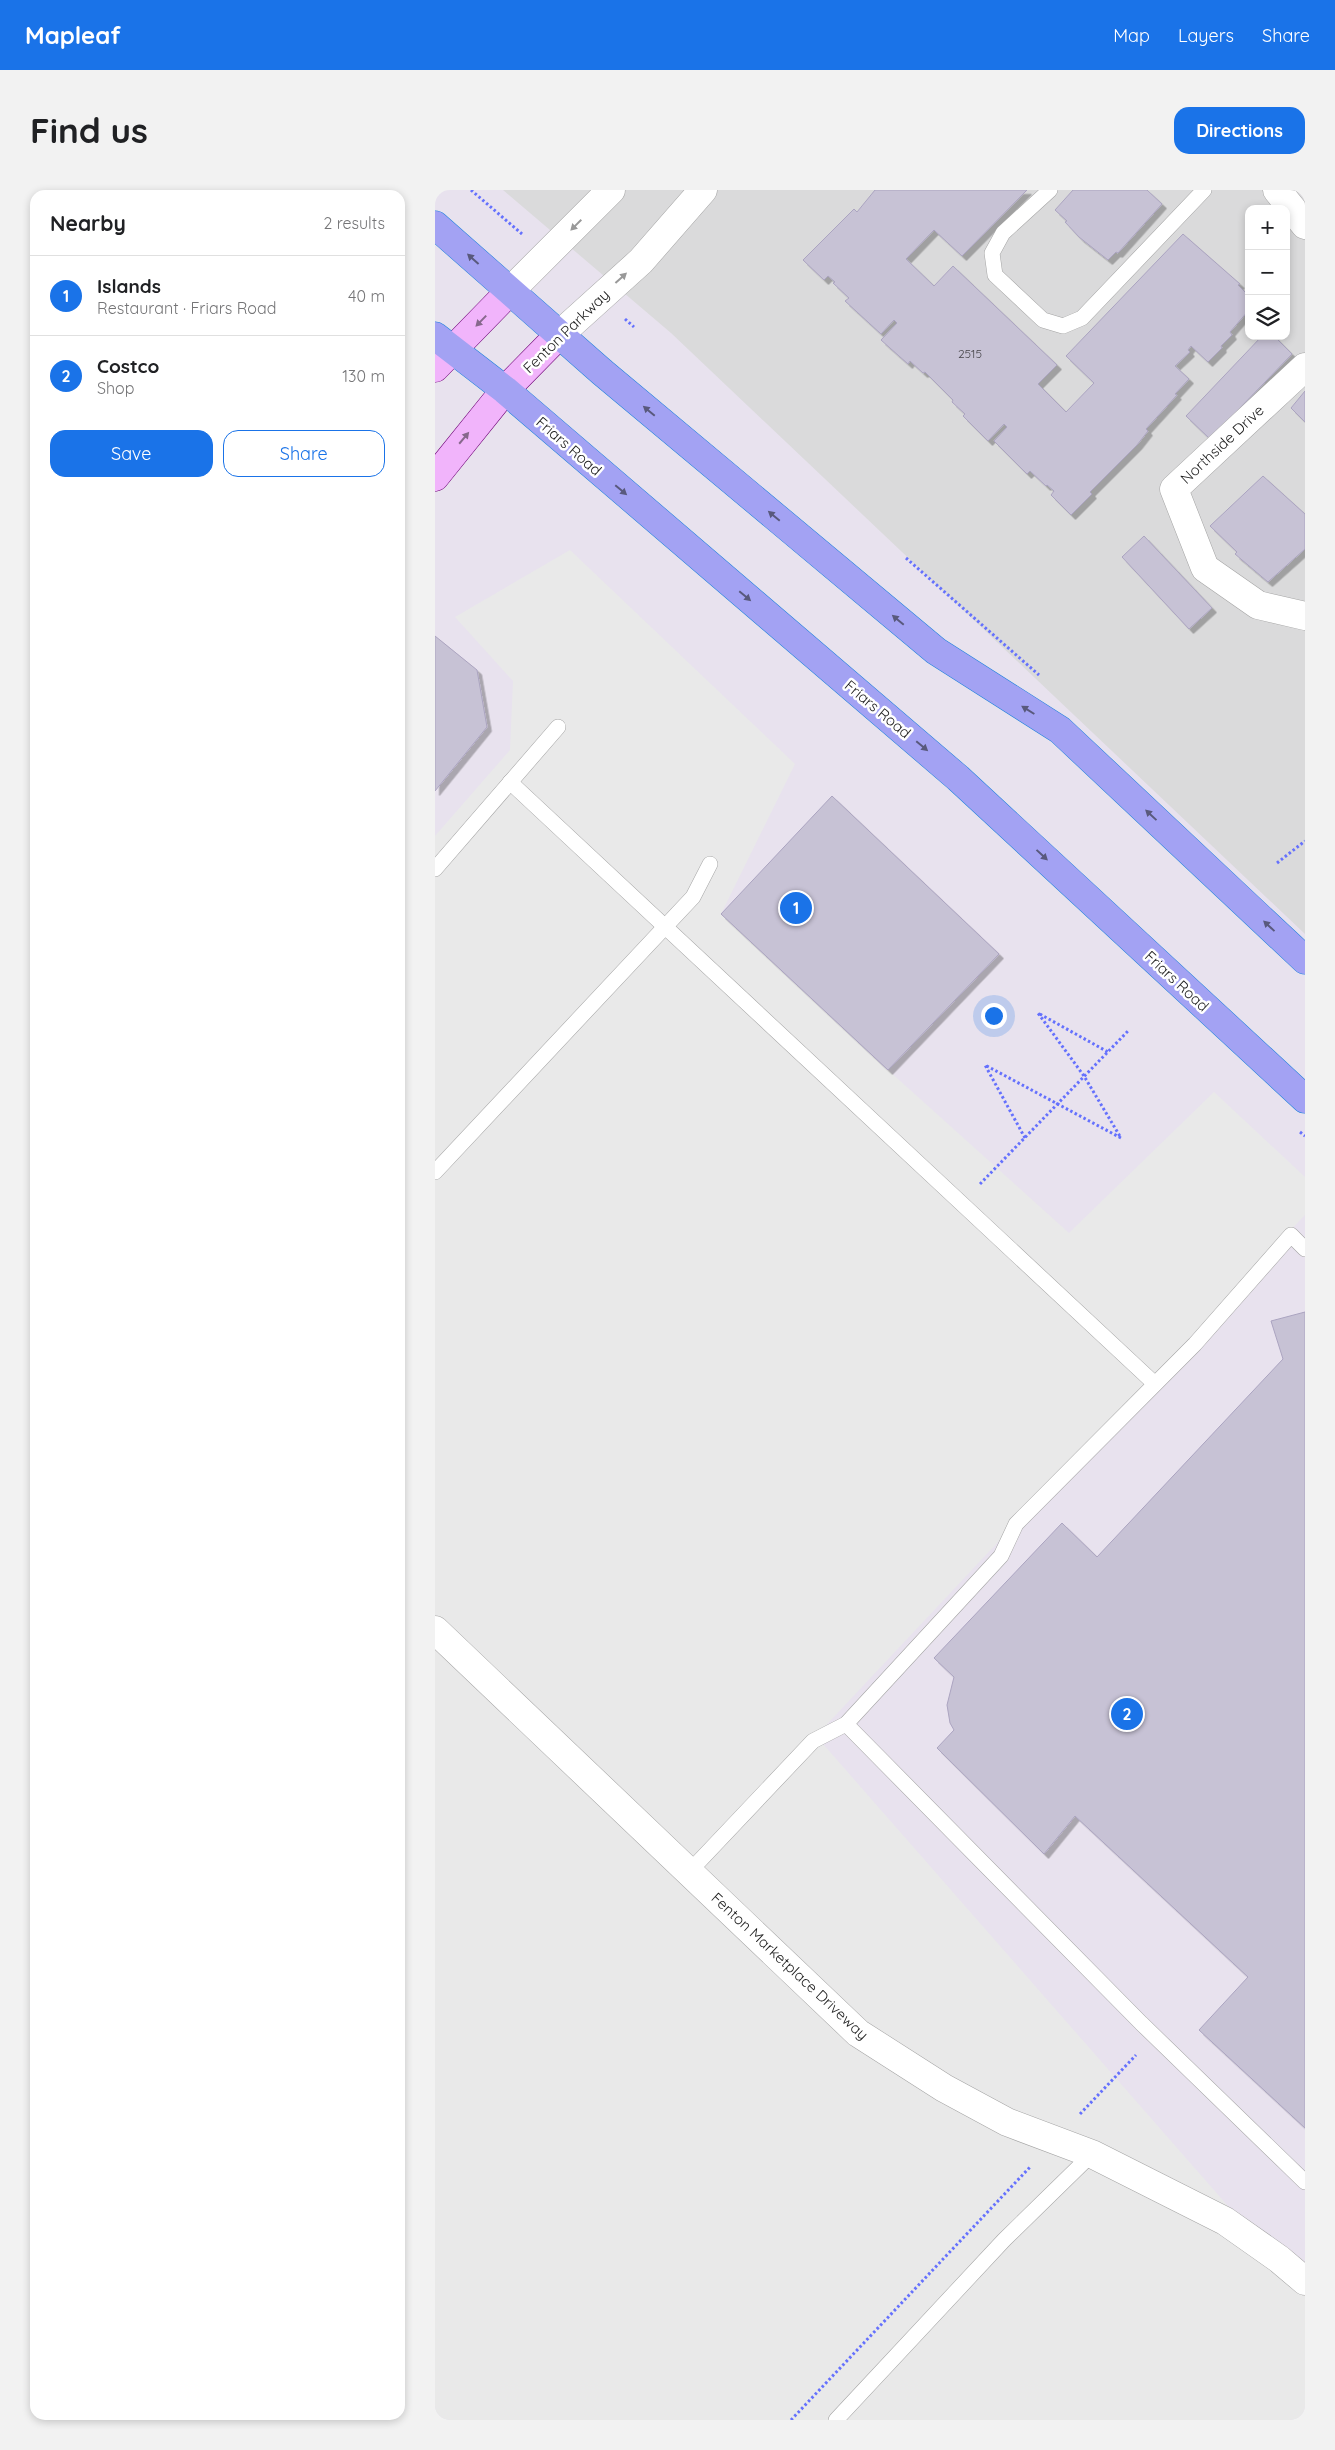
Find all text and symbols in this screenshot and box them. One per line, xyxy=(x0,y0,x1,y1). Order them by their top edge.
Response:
text: Mapleaf xyxy=(25,20,121,50)
text: Map xyxy=(1113,24,1150,47)
text: Layers xyxy=(1178,24,1234,47)
text: Share xyxy=(1262,24,1310,47)
button: Directions xyxy=(1174,107,1305,154)
text: Find us xyxy=(30,108,148,152)
map controls xyxy=(1245,205,1290,340)
button: + xyxy=(1245,205,1290,250)
text: Nearby xyxy=(50,210,126,236)
text: 2 results xyxy=(323,213,385,233)
one-way arrow xyxy=(571,219,583,231)
button: − xyxy=(1245,250,1290,295)
one-way arrow xyxy=(467,253,479,265)
one-way arrow xyxy=(614,273,627,284)
text: Islands xyxy=(97,274,161,298)
street label: Fenton Parkway xyxy=(519,285,613,377)
text: 1 xyxy=(63,286,69,306)
text: 40 m xyxy=(348,286,385,306)
button: layers xyxy=(1245,295,1290,340)
text: Restaurant · Friars Road xyxy=(97,298,276,318)
one-way arrow xyxy=(475,314,487,326)
house number: 2515 xyxy=(958,346,982,361)
text: Costco xyxy=(97,354,159,378)
text: 2 xyxy=(61,366,71,386)
text: 130 m xyxy=(342,366,385,386)
text: Shop xyxy=(97,378,134,398)
street label: Northside Drive xyxy=(1176,400,1268,488)
one-way arrow xyxy=(643,406,656,417)
street label: Friars Road xyxy=(532,412,606,480)
button: Save xyxy=(50,430,213,477)
button: Share xyxy=(223,430,385,477)
one-way arrow xyxy=(459,432,470,445)
one-way arrow xyxy=(615,484,627,495)
one-way arrow xyxy=(767,510,780,521)
one-way arrow xyxy=(738,590,751,601)
one-way arrow xyxy=(892,614,905,625)
street label: Friars Road xyxy=(841,676,915,742)
one-way arrow xyxy=(1021,705,1035,714)
one-way arrow xyxy=(915,741,928,752)
one-way arrow xyxy=(1145,809,1157,821)
one-way arrow xyxy=(1036,850,1048,861)
pin: 1 xyxy=(780,889,812,927)
one-way arrow xyxy=(1264,920,1276,932)
street label: Friars Road xyxy=(1141,947,1213,1015)
your location xyxy=(981,1003,1007,1029)
pin: 2 xyxy=(1111,1695,1143,1733)
street label: Fenton Marketplace Driveway xyxy=(708,1888,872,2044)

